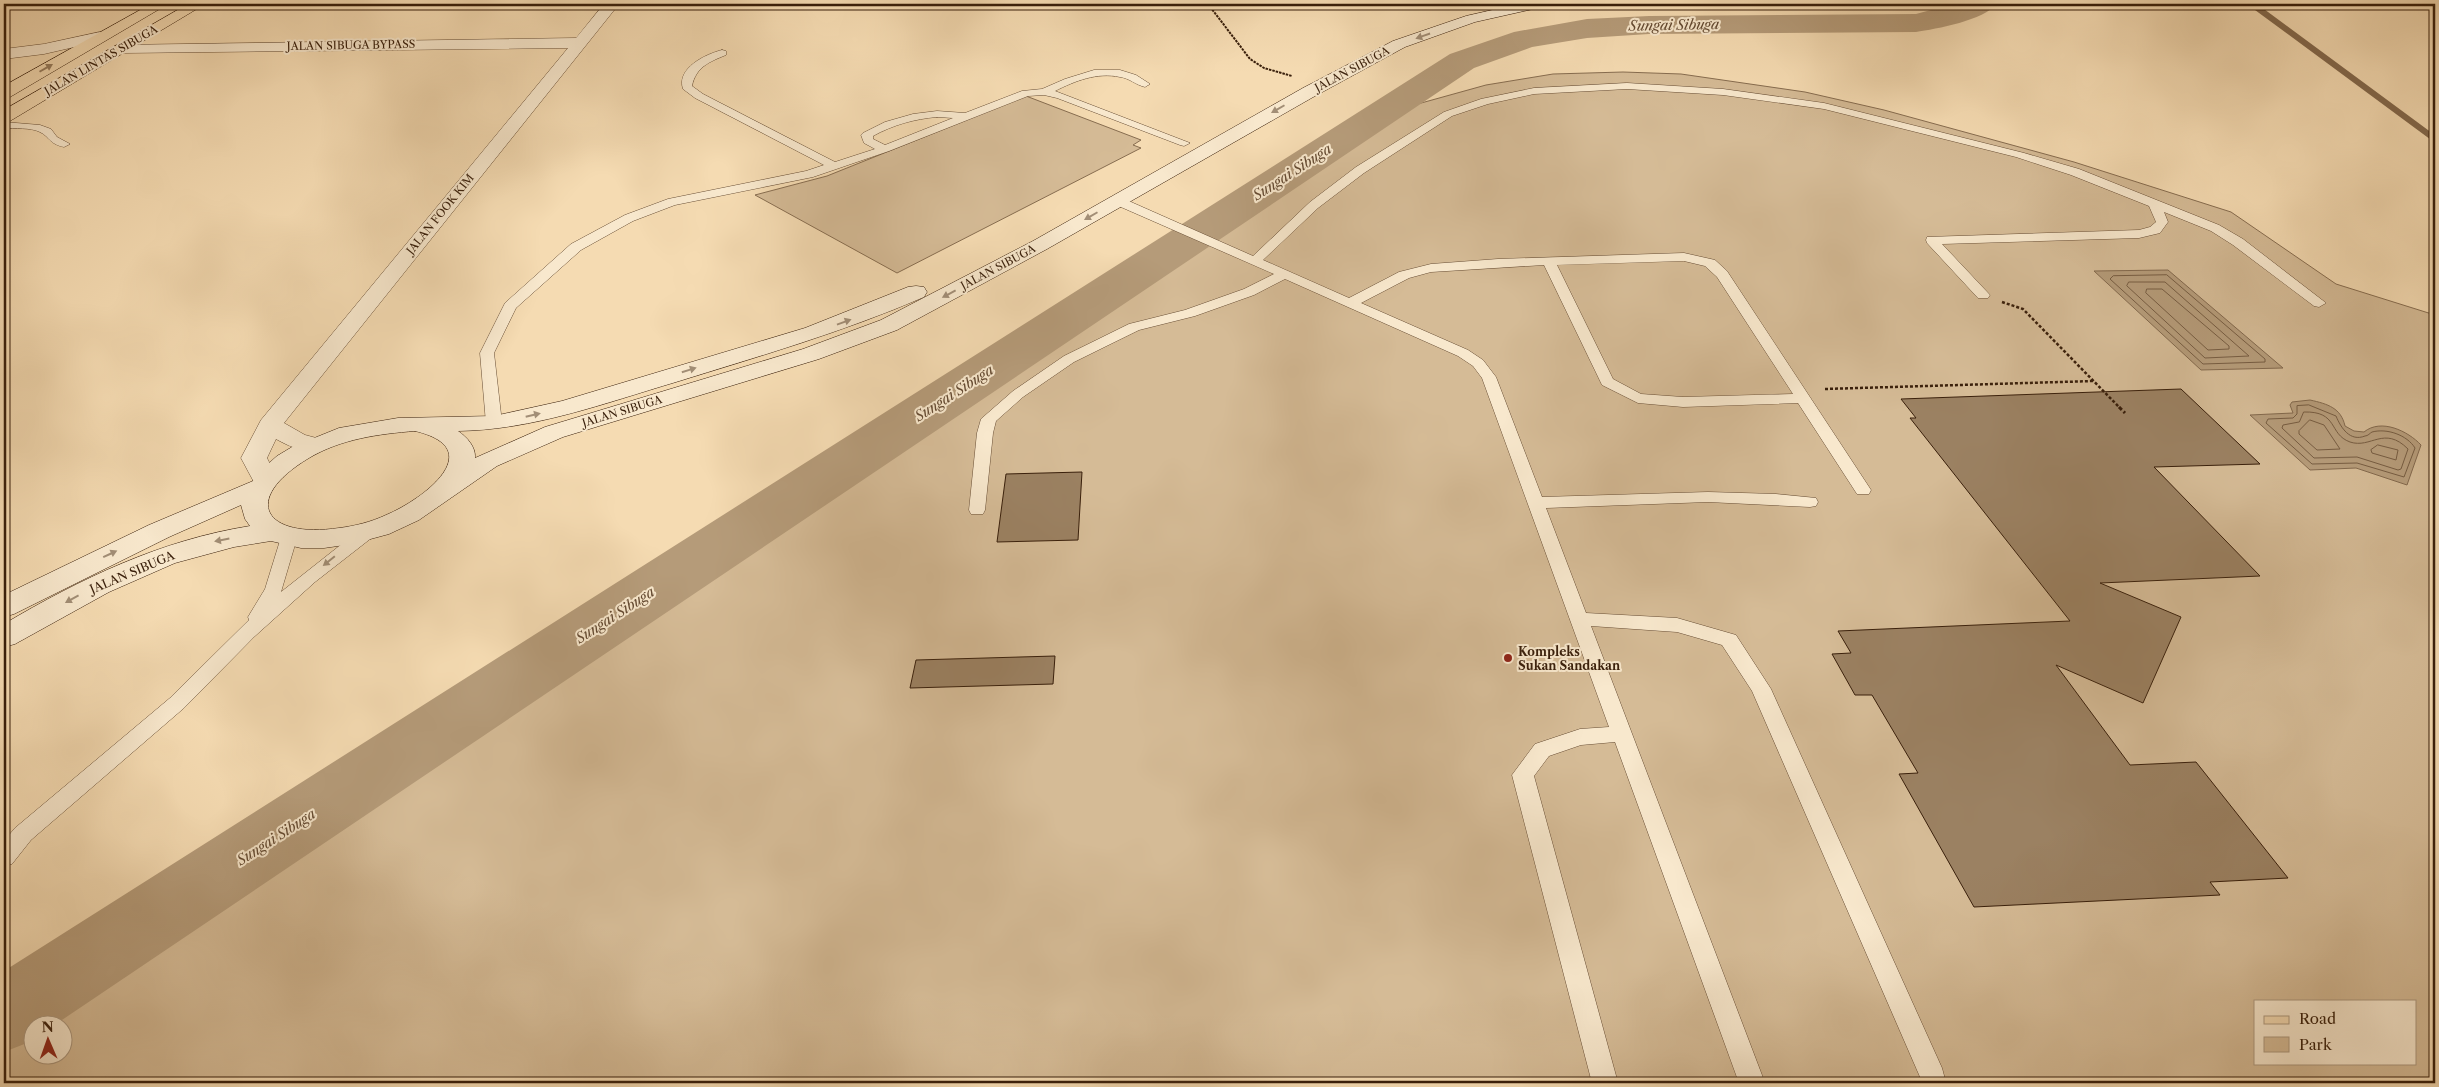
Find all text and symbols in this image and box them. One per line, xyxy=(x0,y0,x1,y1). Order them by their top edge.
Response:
water label: Sungai Sibuga xyxy=(1628,15,1720,35)
street label: JALAN LINTAS SIBUGA xyxy=(40,21,161,99)
one-way arrow xyxy=(1415,33,1430,40)
street label: JALAN SIBUGA BYPASS xyxy=(285,37,415,53)
street label: JALAN SIBUGA xyxy=(1310,43,1393,96)
one-way arrow xyxy=(39,64,53,73)
one-way arrow xyxy=(1272,105,1285,114)
water label: Sungai Sibuga xyxy=(1248,139,1335,205)
street label: JALAN FOOK KIM xyxy=(402,171,477,259)
one-way arrow xyxy=(1085,211,1098,220)
street label: JALAN SIBUGA xyxy=(956,241,1039,294)
one-way arrow xyxy=(941,290,956,298)
one-way arrow xyxy=(837,318,852,326)
water label: Sungai Sibuga xyxy=(910,360,997,426)
one-way arrow xyxy=(682,366,697,374)
street label: JALAN SIBUGA xyxy=(578,392,665,430)
one-way arrow xyxy=(526,411,541,419)
one-way arrow xyxy=(214,537,230,545)
street label: JALAN SIBUGA xyxy=(86,547,178,597)
one-way arrow xyxy=(103,550,117,558)
one-way arrow xyxy=(323,556,336,567)
water label: Sungai Sibuga xyxy=(571,582,658,648)
one-way arrow xyxy=(64,595,79,603)
place label: Kompleks Sukan Sandakan xyxy=(1518,644,1621,673)
marker: Kompleks Sukan Sandakan xyxy=(1502,652,1514,664)
water label: Sungai Sibuga xyxy=(232,804,319,870)
legend xyxy=(2254,1000,2416,1064)
text: Road xyxy=(2299,1009,2336,1028)
north arrow xyxy=(22,1014,72,1064)
text: N xyxy=(41,1018,54,1036)
text: Park xyxy=(2299,1035,2333,1054)

